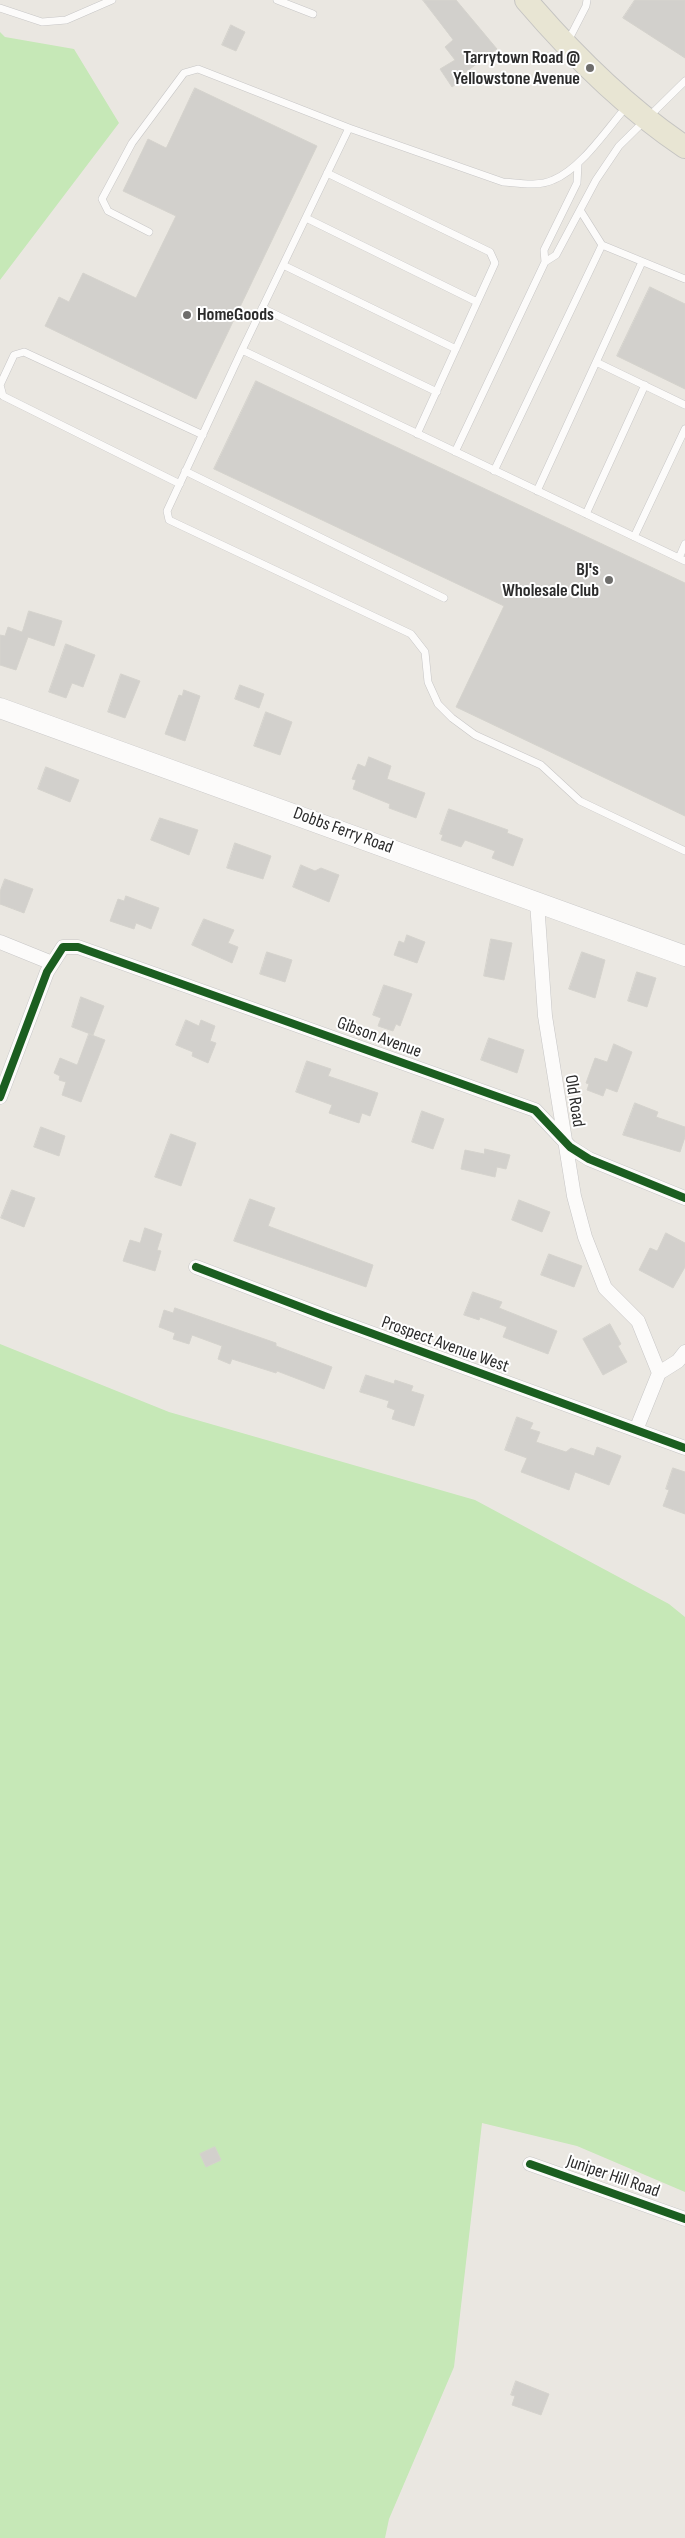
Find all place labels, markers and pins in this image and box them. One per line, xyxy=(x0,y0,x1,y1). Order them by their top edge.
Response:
place label: Tarrytown Road @ Yellowstone Avenue xyxy=(453,47,580,90)
marker: Tarrytown Road @ Yellowstone Avenue xyxy=(584,62,596,74)
place label: HomeGoods xyxy=(197,304,274,326)
marker: HomeGoods xyxy=(181,309,193,321)
place label: BJ's Wholesale Club xyxy=(502,559,599,602)
marker: BJ's Wholesale Club xyxy=(603,574,615,586)

